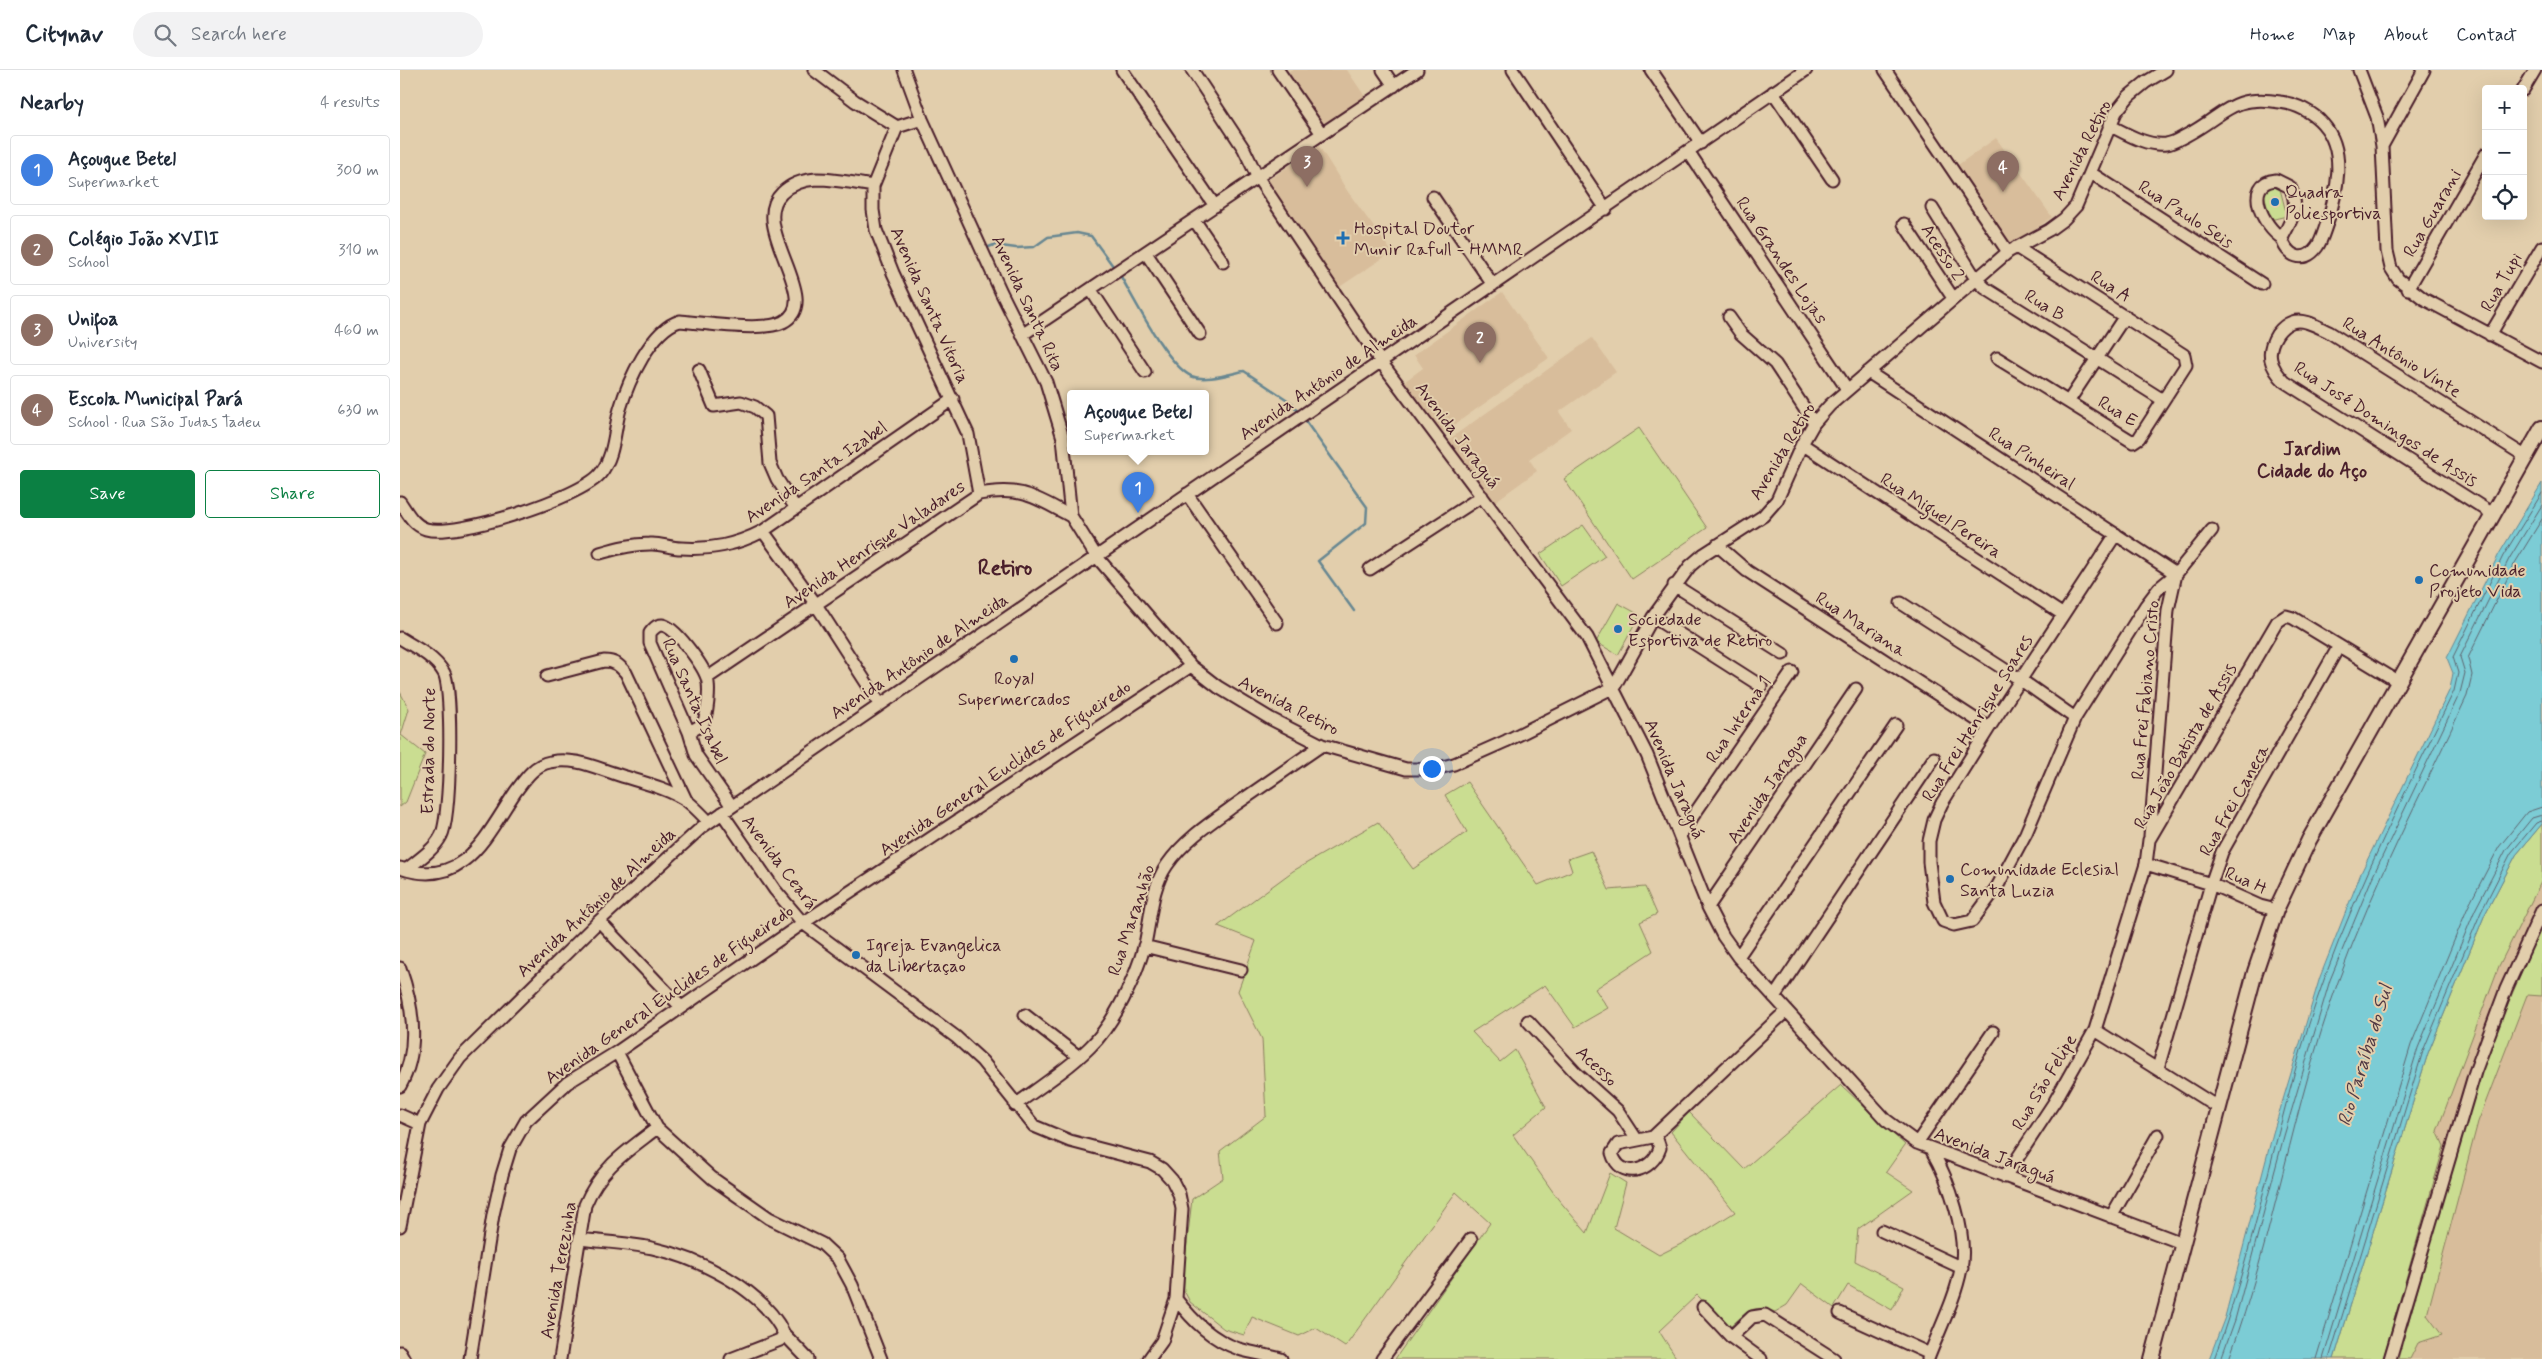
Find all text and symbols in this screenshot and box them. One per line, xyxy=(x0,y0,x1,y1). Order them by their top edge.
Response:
search box xyxy=(133,12,483,57)
text: Citynav xyxy=(25,19,103,50)
icon: search xyxy=(151,21,179,49)
text: Search here xyxy=(191,22,287,47)
text: Home xyxy=(2250,23,2295,47)
text: Map xyxy=(2323,23,2356,47)
text: About xyxy=(2384,23,2428,47)
text: Contact xyxy=(2456,23,2517,47)
map controls xyxy=(2482,85,2527,220)
button: + xyxy=(2482,85,2527,130)
text: Nearby xyxy=(20,89,84,117)
text: 4 results xyxy=(320,92,380,113)
street label: Avenida Retiro xyxy=(2046,96,2118,205)
button: − xyxy=(2482,130,2527,175)
pin: 3 xyxy=(1291,146,1323,187)
text: Açougue Betel xyxy=(68,147,176,172)
pin: 4 xyxy=(1987,151,2019,192)
text: 1 xyxy=(33,160,41,181)
text: 300 m xyxy=(336,160,379,181)
street label: Rua Guarani xyxy=(2398,165,2468,262)
text: Supermarket xyxy=(68,172,159,193)
street label: Rua Paulo Seis xyxy=(2133,175,2238,255)
button: locate xyxy=(2482,175,2527,220)
place label: Quadra Poliesportiva xyxy=(2285,181,2381,226)
street label: Rua Grandes Lojas xyxy=(1730,192,1833,329)
marker: Quadra Poliesportiva xyxy=(2269,196,2281,208)
place label: Hospital Doutor Munir Rafull - HMMR xyxy=(1354,217,1523,262)
street label: Acesso 2 xyxy=(1915,220,1969,286)
street label: Avenida Santa Vitoria xyxy=(884,223,974,388)
text: Colégio João XVIII xyxy=(68,227,219,252)
marker: Hospital Doutor Munir Rafull - HMMR xyxy=(1336,231,1350,245)
street label: Avenida Santa Rita xyxy=(985,232,1069,375)
text: 2 xyxy=(33,240,41,261)
text: 310 m xyxy=(338,240,379,261)
street label: Rua Tupi xyxy=(2475,249,2528,316)
text: School xyxy=(68,252,109,273)
street label: Rua A xyxy=(2085,265,2135,309)
street label: Rua B xyxy=(2020,284,2069,328)
text: Unifoa xyxy=(68,307,118,332)
street label: Avenida Antônio de Almeida xyxy=(1235,309,1422,446)
street label: Rua Antônio Vinte xyxy=(2337,312,2466,404)
text: 3 xyxy=(33,320,41,341)
text: 460 m xyxy=(334,320,379,341)
pin: 2 xyxy=(1464,322,1496,363)
text: University xyxy=(68,332,138,353)
street label: Rua José Domingos de Assis xyxy=(2289,356,2482,493)
street label: Avenida Jaraguá xyxy=(1408,377,1505,495)
text: Escola Municipal Pará xyxy=(68,387,243,412)
popup xyxy=(1067,390,1209,455)
street label: Rua E xyxy=(2093,391,2142,433)
street label: Avenida Retiro xyxy=(1744,398,1821,505)
text: 4 xyxy=(32,400,42,421)
text: 630 m xyxy=(337,400,379,421)
text: Açougue Betel xyxy=(1084,400,1192,425)
text: School · Rua São Judas Tadeu xyxy=(68,412,261,433)
street label: Avenida Santa Izabel xyxy=(741,416,892,529)
street label: Rua Pinheiral xyxy=(1983,422,2080,496)
text: Supermarket xyxy=(1084,425,1175,446)
district label: Jardim Cidade do Aço xyxy=(2257,437,2367,484)
street label: Rua Miguel Pereira xyxy=(1874,468,2006,566)
button: Save xyxy=(20,470,195,518)
button: Share xyxy=(205,470,380,518)
pin: 1 xyxy=(1122,472,1154,513)
street label: Avenida Henrique Valadares xyxy=(779,475,970,615)
district label: Retiro xyxy=(978,555,1033,583)
place label: Comunidade Projeto Vida xyxy=(2429,559,2526,604)
marker: Comunidade Projeto Vida xyxy=(2413,574,2425,586)
street label: Rua Mariana xyxy=(1811,587,1911,663)
street label: Avenida Antônio de Almeida xyxy=(826,588,1013,725)
street label: Rua Frei Fabiano Cristo xyxy=(2126,599,2166,781)
place label: Sociedade Esportiva de Retiro xyxy=(1628,608,1772,653)
marker: Sociedade Esportiva de Retiro xyxy=(1612,623,1624,635)
street label: Rua Frei Henrique Soares xyxy=(1917,631,2039,807)
street label: Rua Santa Isabel xyxy=(656,635,733,768)
marker: Royal Supermercados xyxy=(1008,653,1020,665)
street label: Rua João Batista de Assis xyxy=(2128,659,2243,834)
place label: Royal Supermercados xyxy=(958,667,1070,712)
street label: Avenida Retiro xyxy=(1234,670,1343,742)
street label: Rua Interna 1 xyxy=(1701,671,1777,768)
street label: Avenida General Euclides de Figueiredo xyxy=(875,675,1137,864)
street label: Estrada do Norte xyxy=(416,687,442,815)
street label: Avenida Jaraguá xyxy=(1637,716,1710,843)
street label: Avenida Jaragua xyxy=(1722,729,1815,849)
street label: Rua Frei Caneca xyxy=(2194,740,2276,861)
your location xyxy=(1419,756,1445,782)
street label: Avenida Ceará xyxy=(736,810,823,915)
street label: Avenida Antônio de Almeida xyxy=(512,822,682,983)
place label: Comunidade Eclesial Santa Luzia xyxy=(1960,858,2119,903)
street label: Rua H xyxy=(2221,861,2271,901)
street label: Rua Maranhão xyxy=(1103,862,1161,979)
marker: Comunidade Eclesial Santa Luzia xyxy=(1944,873,1956,885)
street label: Avenida General Euclides de Figueiredo xyxy=(540,899,800,1092)
place label: Igreja Evangelica da Libertaçao xyxy=(866,934,1002,979)
marker: Igreja Evangelica da Libertaçao xyxy=(850,949,862,961)
water label: Rio Paraíba do Sul xyxy=(2332,981,2399,1129)
street label: Rua São Felipe xyxy=(2007,1030,2083,1135)
street label: Acesso xyxy=(1570,1041,1622,1093)
street label: Avenida Jaraguá xyxy=(1930,1122,2059,1191)
street label: Avenida Terezinha xyxy=(535,1200,583,1341)

